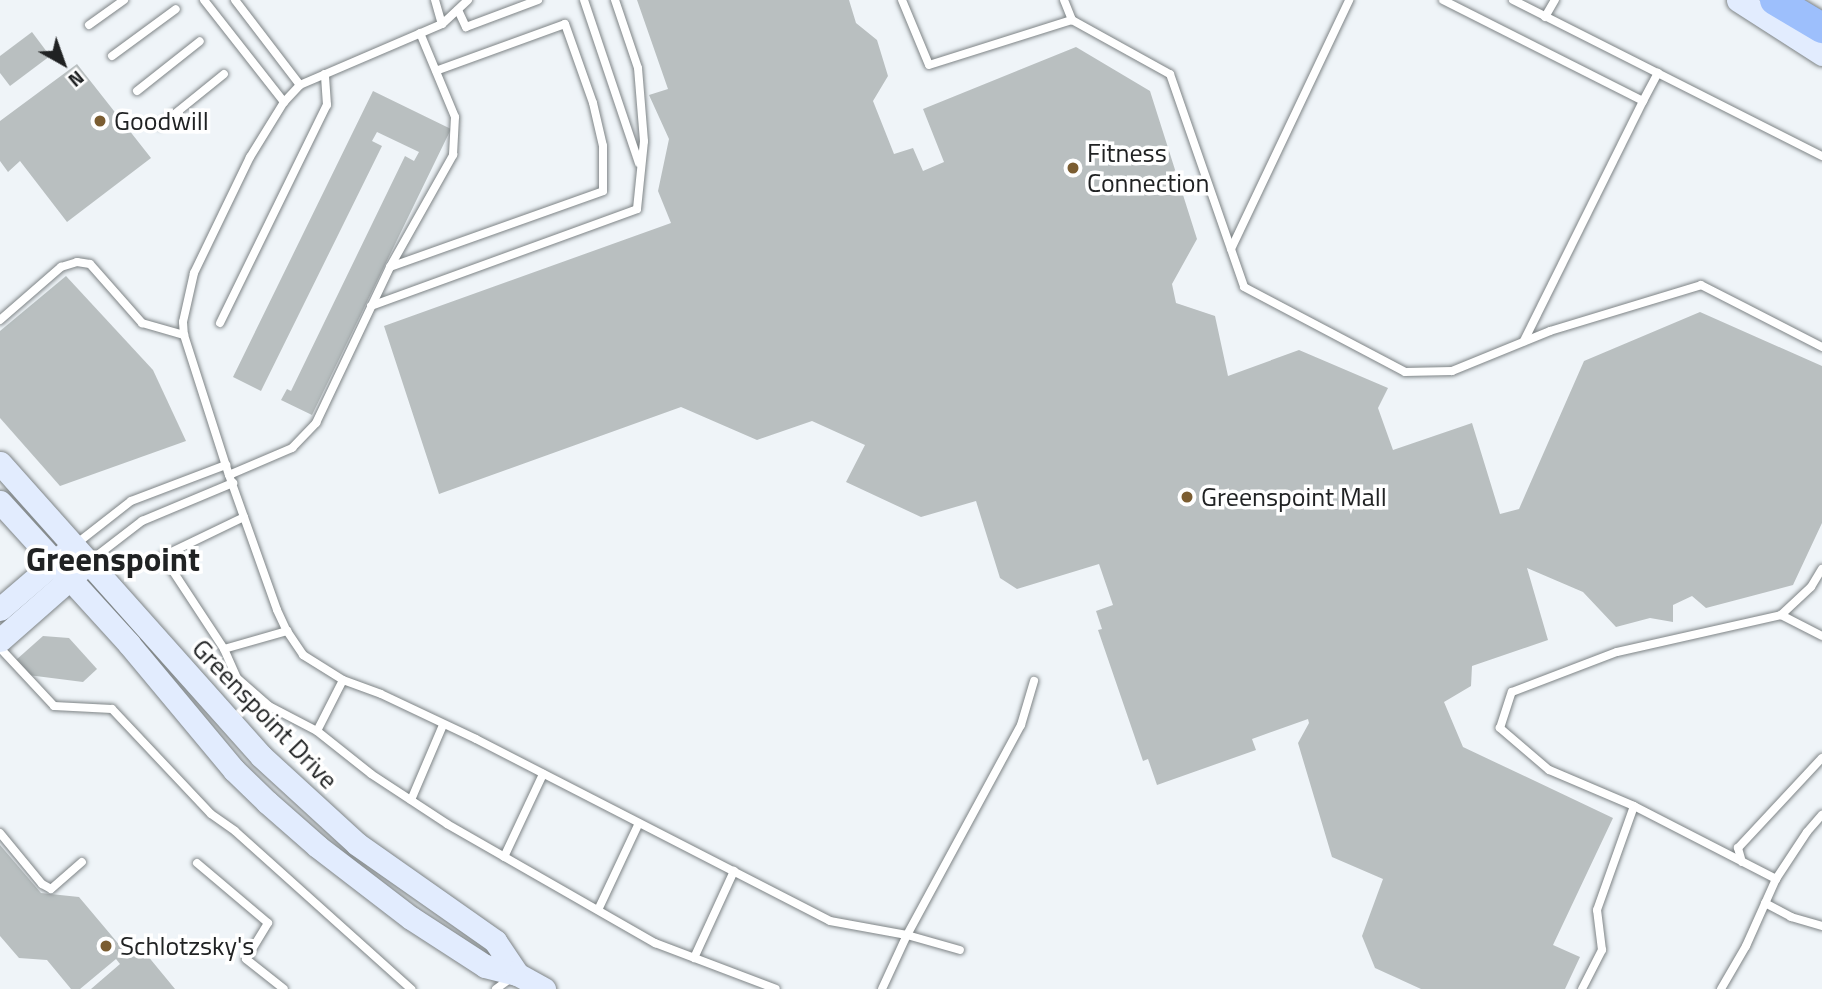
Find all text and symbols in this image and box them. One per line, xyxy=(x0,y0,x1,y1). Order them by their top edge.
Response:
north arrow xyxy=(28,28,98,98)
text: N xyxy=(62,64,91,95)
place label: Goodwill xyxy=(114,105,209,137)
marker: Goodwill xyxy=(92,113,108,129)
place label: Fitness Connection xyxy=(1087,137,1210,198)
marker: Fitness Connection xyxy=(1065,160,1081,176)
place label: Greenspoint Mall xyxy=(1201,481,1387,513)
marker: Greenspoint Mall xyxy=(1179,489,1195,505)
district label: Greenspoint xyxy=(26,540,200,580)
street label: Greenspoint Drive xyxy=(186,633,344,795)
place label: Schlotzsky's xyxy=(120,930,254,962)
marker: Schlotzsky's xyxy=(98,938,114,954)

